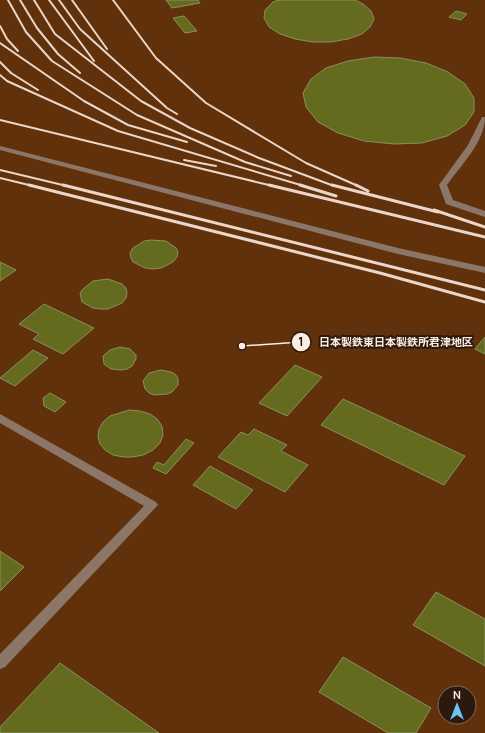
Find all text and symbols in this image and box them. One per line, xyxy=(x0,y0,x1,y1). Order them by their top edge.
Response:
callout: 日本製鉄東日本製鉄所君津地区 xyxy=(291,331,481,354)
text: 1 xyxy=(298,333,304,350)
text: 日本製鉄東日本製鉄所君津地区 xyxy=(319,334,473,349)
north arrow xyxy=(437,685,477,725)
text: N xyxy=(453,687,461,702)

